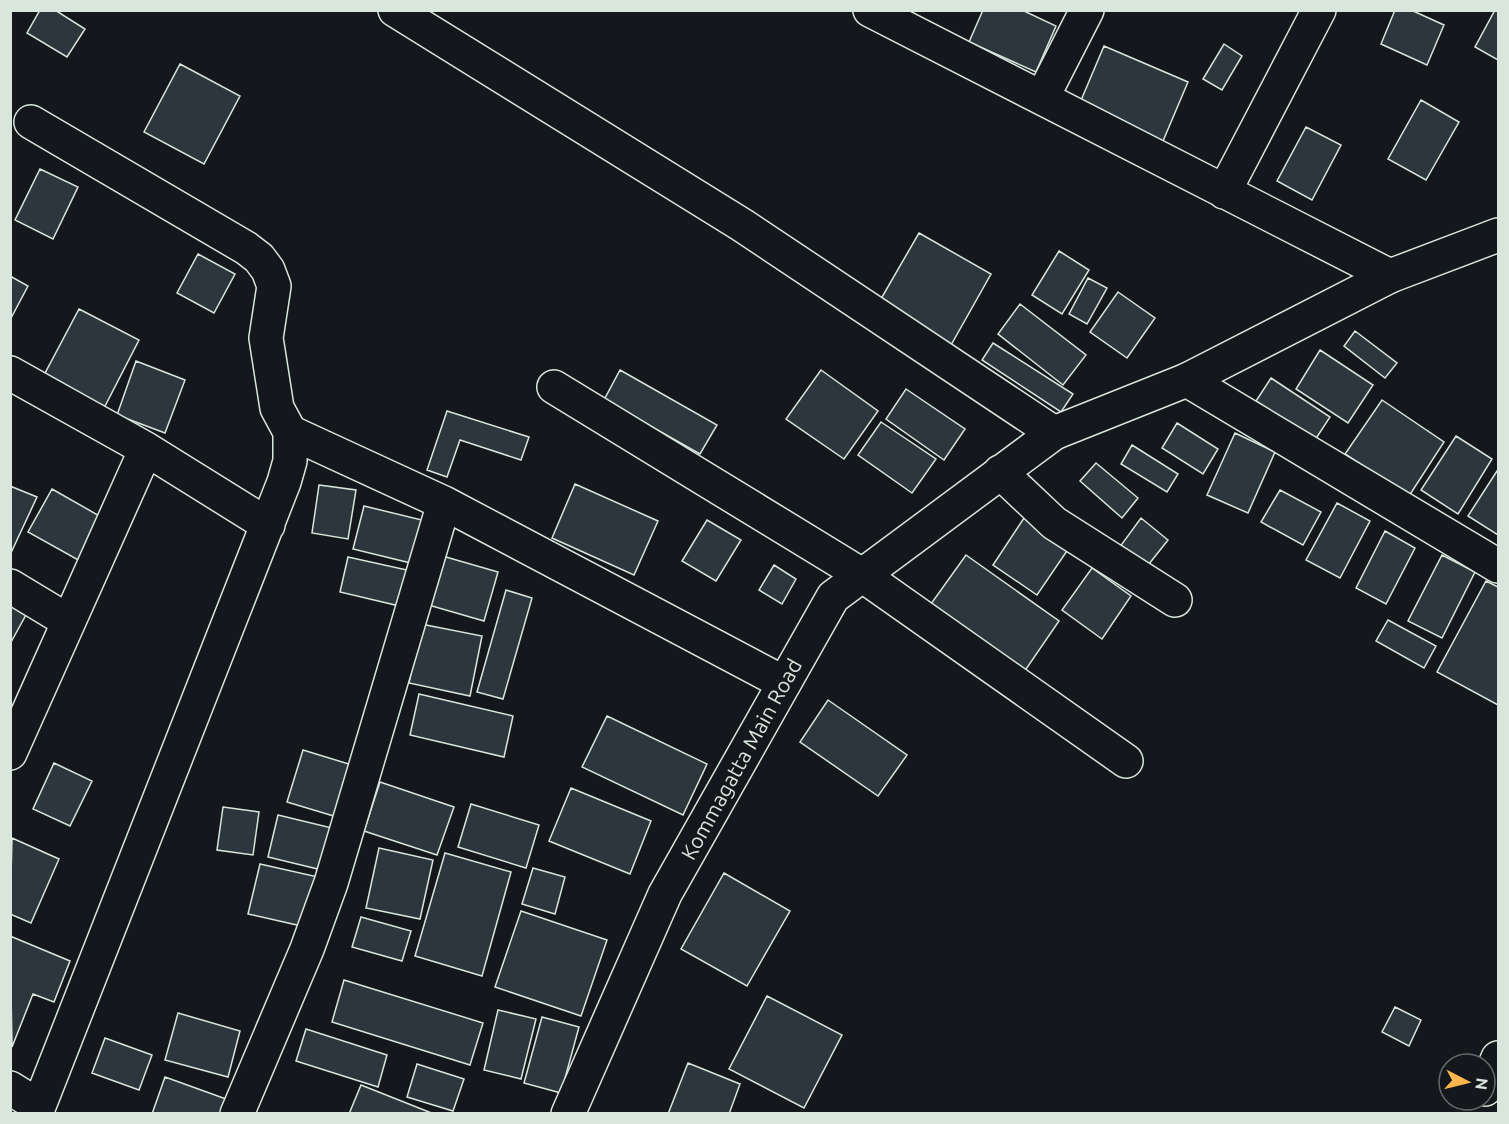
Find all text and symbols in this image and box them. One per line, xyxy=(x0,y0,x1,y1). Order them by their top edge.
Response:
street label: Kommagatta Main Road xyxy=(676,654,806,864)
north arrow xyxy=(1437,1052,1497,1112)
text: N xyxy=(1472,1077,1492,1091)

